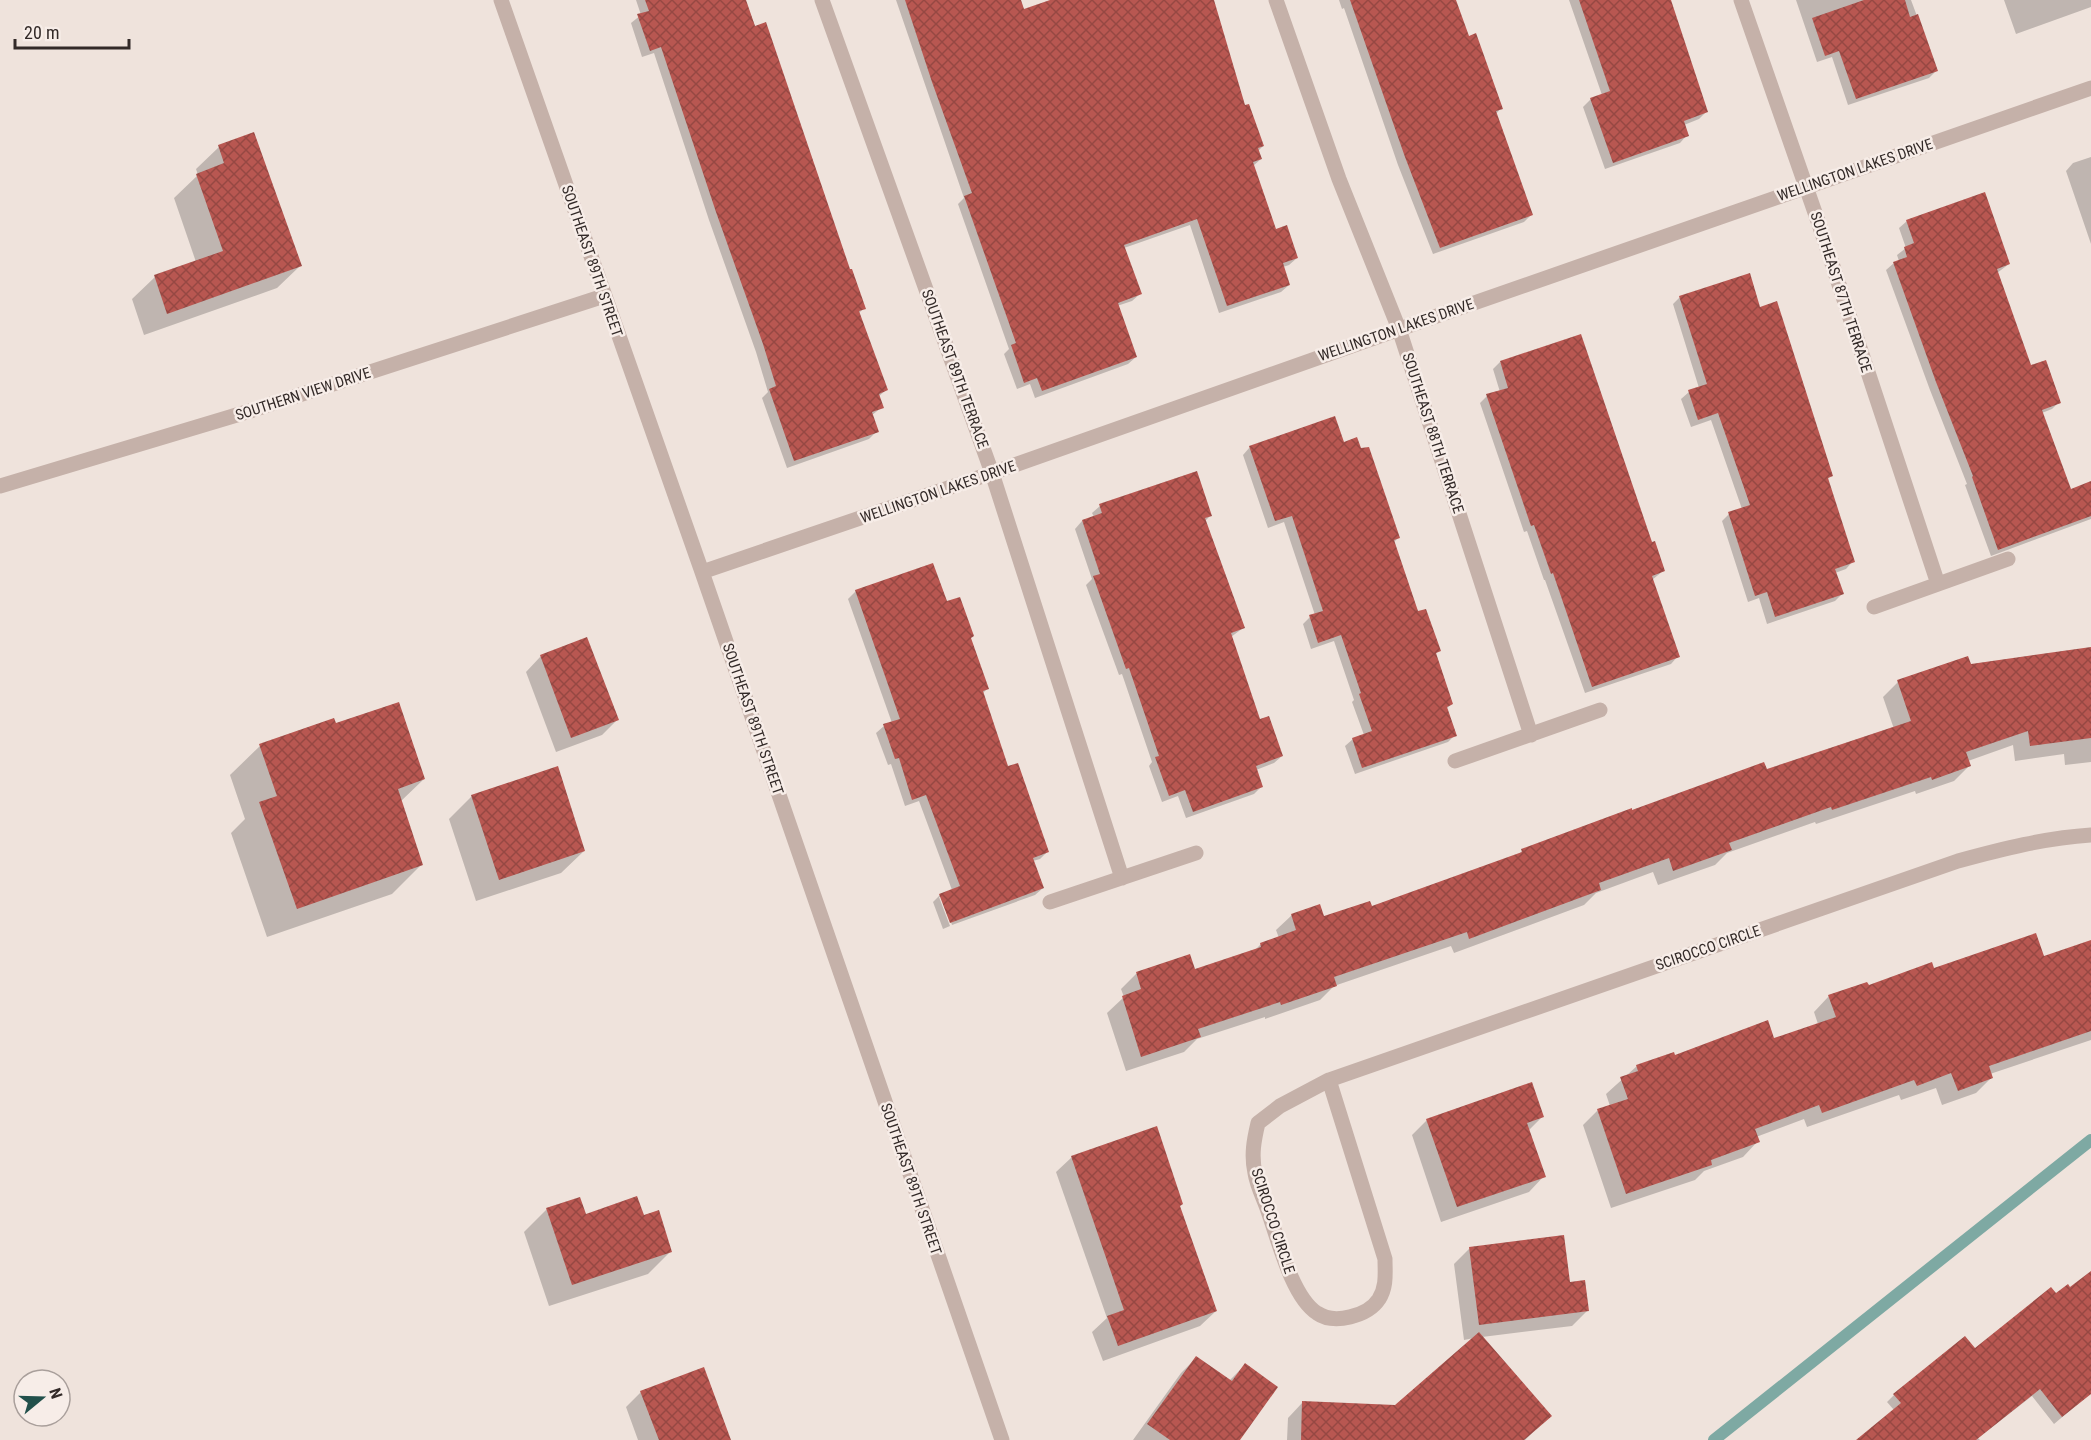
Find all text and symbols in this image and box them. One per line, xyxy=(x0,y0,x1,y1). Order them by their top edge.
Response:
scale bar xyxy=(15,12,129,50)
text: 20 m xyxy=(24,22,59,43)
street label: WELLINGTON LAKES DRIVE xyxy=(1775,135,1935,205)
street label: SOUTHEAST 89TH STREET xyxy=(558,183,626,339)
street label: SOUTHEAST 87TH TERRACE xyxy=(1806,209,1876,375)
street label: SOUTHEAST 89TH TERRACE xyxy=(918,287,992,451)
street label: WELLINGTON LAKES DRIVE xyxy=(1316,295,1476,365)
street label: SOUTHEAST 88TH TERRACE xyxy=(1398,350,1468,516)
street label: SOUTHERN VIEW DRIVE xyxy=(233,364,373,424)
street label: WELLINGTON LAKES DRIVE xyxy=(858,457,1018,527)
street label: SOUTHEAST 89TH STREET xyxy=(719,641,787,797)
street label: SCIROCCO CIRCLE xyxy=(1653,922,1763,974)
street label: SOUTHEAST 89TH STREET xyxy=(877,1101,945,1257)
street label: SCIROCCO CIRCLE xyxy=(1247,1166,1299,1276)
north arrow xyxy=(12,1368,72,1428)
text: N xyxy=(45,1386,66,1401)

